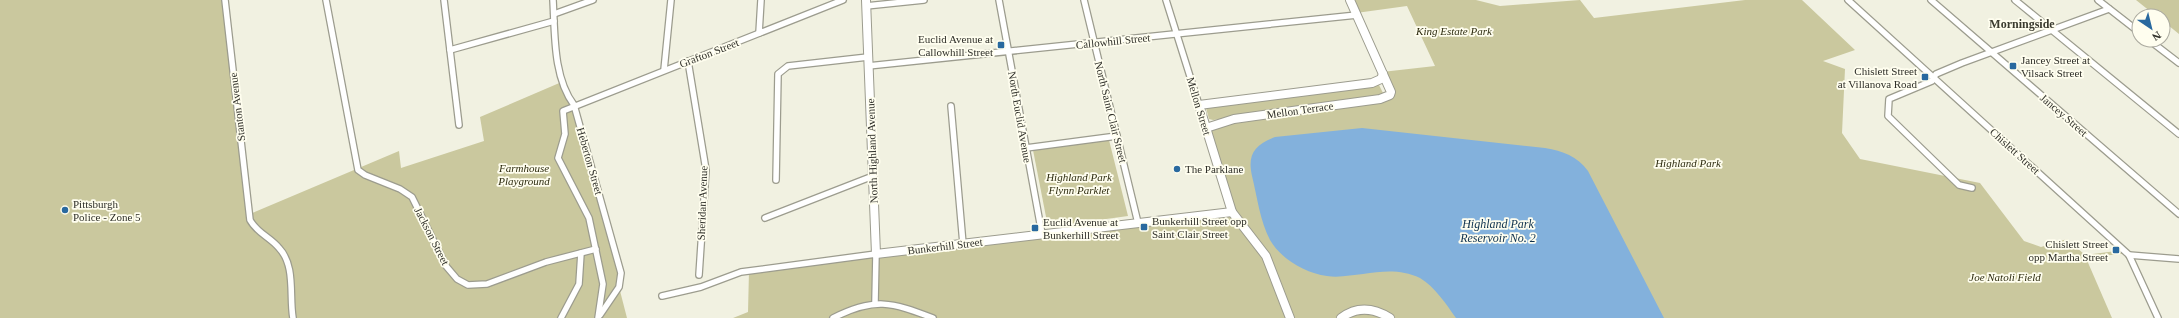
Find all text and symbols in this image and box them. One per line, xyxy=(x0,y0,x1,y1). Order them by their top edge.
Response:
north arrow xyxy=(2131,8,2171,48)
district label: Morningside xyxy=(1989,17,2055,31)
park label: King Estate Park xyxy=(1415,25,1493,37)
text: N xyxy=(2150,29,2163,43)
street label: Callowhill Street xyxy=(1075,31,1151,51)
place label: Euclid Avenue at Callowhill Street xyxy=(918,33,993,58)
street label: Grafton Street xyxy=(678,36,740,70)
marker: Euclid Avenue at Callowhill Street xyxy=(996,40,1006,50)
place label: Jancey Street at Vilsack Street xyxy=(2021,54,2090,79)
street label: North Saint Clair Street xyxy=(1093,60,1129,164)
marker: Jancey Street at Vilsack Street xyxy=(2008,61,2018,71)
place label: Chislett Street at Villanova Road xyxy=(1838,65,1917,90)
street label: North Euclid Avenue xyxy=(1006,70,1034,164)
street label: Stanton Avenue xyxy=(227,72,247,142)
marker: Chislett Street at Villanova Road xyxy=(1920,72,1930,82)
street label: Mellon Street xyxy=(1184,75,1214,137)
street label: Jancey Street xyxy=(2038,91,2090,139)
street label: North Highland Avenue xyxy=(864,98,880,204)
street label: Mellon Terrace xyxy=(1266,99,1334,121)
street label: Heberton Street xyxy=(575,126,605,196)
street label: Chislett Street xyxy=(1988,126,2042,176)
park label: Highland Park xyxy=(1654,157,1722,169)
park label: Farmhouse Playground xyxy=(497,162,550,187)
place label: The Parklane xyxy=(1185,163,1243,175)
marker: The Parklane xyxy=(1172,164,1182,174)
street label: Sheridan Avenue xyxy=(695,165,709,241)
park label: Highland Park Flynn Parklet xyxy=(1045,171,1113,196)
place label: Pittsburgh Police - Zone 5 xyxy=(73,198,141,223)
marker: Pittsburgh Police - Zone 5 xyxy=(60,205,70,215)
street label: Jackson Street xyxy=(412,205,452,267)
place label: Bunkerhill Street opp Saint Clair Street xyxy=(1152,215,1247,240)
place label: Euclid Avenue at Bunkerhill Street xyxy=(1043,216,1118,241)
water label: Highland Park Reservoir No. 2 xyxy=(1459,217,1536,245)
marker: Bunkerhill Street opp Saint Clair Street xyxy=(1139,222,1149,232)
marker: Euclid Avenue at Bunkerhill Street xyxy=(1030,223,1040,233)
street label: Bunkerhill Street xyxy=(907,235,983,257)
place label: Chislett Street opp Martha Street xyxy=(2029,238,2108,263)
marker: Chislett Street opp Martha Street xyxy=(2111,245,2121,255)
park label: Joe Natoli Field xyxy=(1969,271,2041,283)

